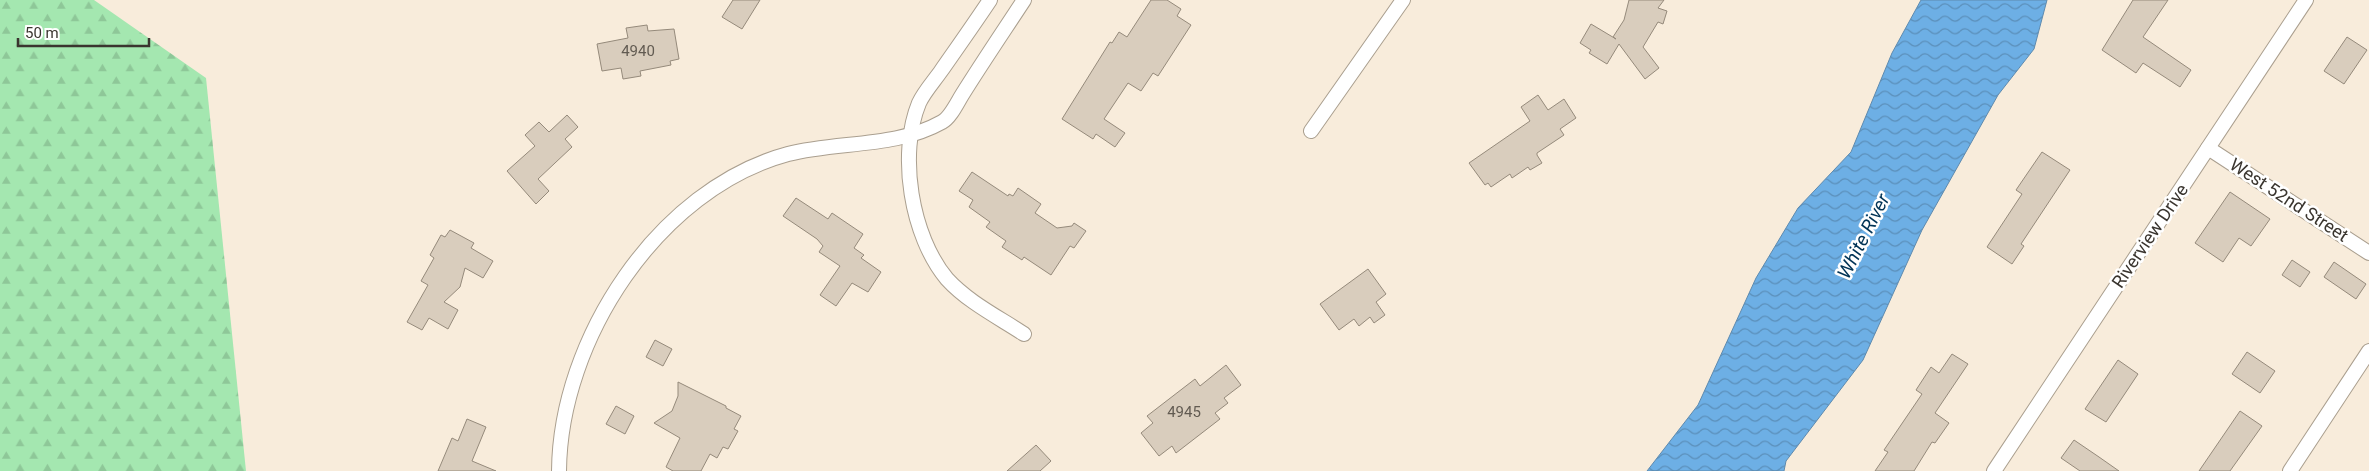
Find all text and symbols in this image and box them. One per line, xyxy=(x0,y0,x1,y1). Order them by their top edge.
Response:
scale bar xyxy=(18,15,149,47)
text: 50 m xyxy=(25,24,59,42)
house number: 4940 xyxy=(621,42,655,60)
street label: West 52nd Street xyxy=(2226,153,2353,246)
street label: Riverview Drive xyxy=(2107,180,2192,292)
water label: White River xyxy=(1832,189,1895,282)
house number: 4945 xyxy=(1167,403,1201,421)

